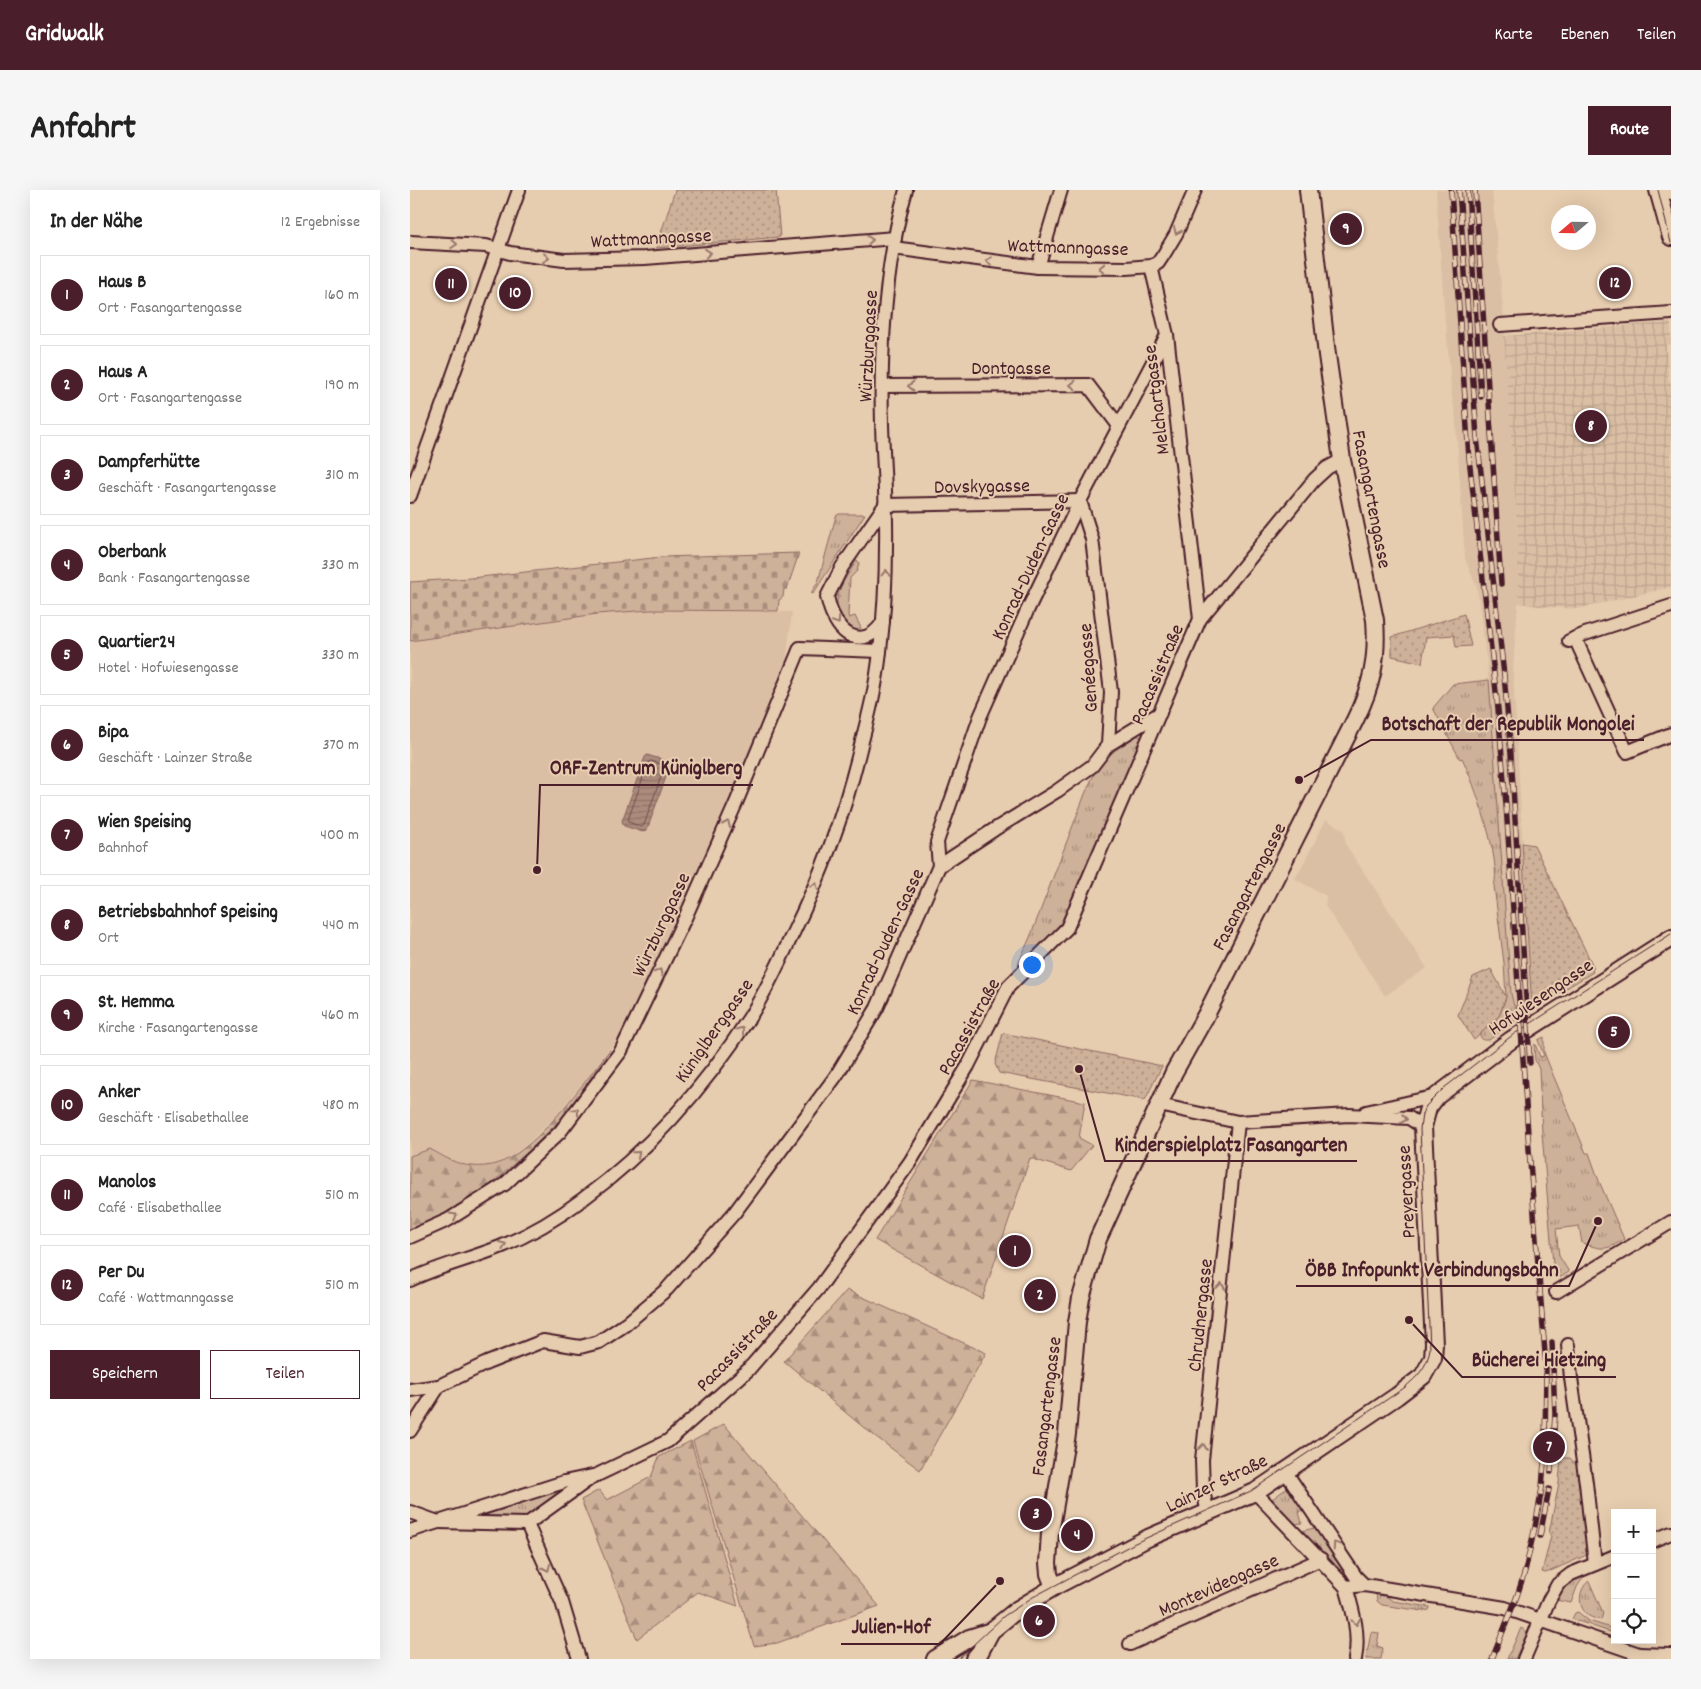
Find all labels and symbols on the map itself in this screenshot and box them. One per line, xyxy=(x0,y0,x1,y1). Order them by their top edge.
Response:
north arrow xyxy=(1551,205,1596,250)
pin: 9 xyxy=(1330,210,1362,248)
street label: Wattmanngasse xyxy=(590,223,713,257)
one-way arrow xyxy=(1173,226,1183,235)
street label: Wattmanngasse xyxy=(1007,233,1129,265)
one-way arrow xyxy=(867,234,875,245)
one-way arrow xyxy=(451,239,459,250)
one-way arrow xyxy=(705,247,713,258)
one-way arrow xyxy=(543,252,551,263)
one-way arrow xyxy=(985,256,993,266)
one-way arrow xyxy=(1098,263,1106,273)
pin: 12 xyxy=(1599,264,1631,302)
pin: 11 xyxy=(435,265,467,303)
pin: 10 xyxy=(499,274,531,312)
street label: Würzburggasse xyxy=(853,289,887,403)
street label: Melchartgasse xyxy=(1137,343,1179,456)
street label: Dontgasse xyxy=(971,356,1051,384)
one-way arrow xyxy=(1069,380,1076,390)
one-way arrow xyxy=(906,381,914,391)
pin: 8 xyxy=(1575,407,1607,445)
street label: Fasangartengasse xyxy=(1343,428,1397,571)
street label: Dovskygasse xyxy=(934,473,1031,503)
street label: Konrad-Duden-Gasse xyxy=(985,489,1078,645)
one-way arrow xyxy=(881,569,891,577)
one-way arrow xyxy=(831,615,840,624)
street label: Pacassistraße xyxy=(1125,620,1193,730)
street label: Genéegasse xyxy=(1073,622,1107,713)
callout: Botschaft der Republik Mongolei xyxy=(1371,704,1644,740)
text: Botschaft der Republik Mongolei xyxy=(1382,711,1635,741)
callout: ORF-Zentrum Küniglberg xyxy=(540,749,753,785)
text: ORF-Zentrum Küniglberg xyxy=(550,755,742,785)
street label: Fasangartengasse xyxy=(1206,818,1295,956)
one-way arrow xyxy=(720,820,731,829)
street label: Konrad-Duden-Gasse xyxy=(840,864,933,1020)
street label: Würzburggasse xyxy=(626,868,699,982)
one-way arrow xyxy=(810,882,820,890)
your location xyxy=(1019,952,1045,978)
street label: Hofwiesengasse xyxy=(1483,953,1600,1044)
one-way arrow xyxy=(653,968,663,977)
street label: Küniglberggasse xyxy=(669,974,762,1090)
street label: Pacassistraße xyxy=(932,974,1009,1081)
pin: 5 xyxy=(1598,1013,1630,1051)
one-way arrow xyxy=(735,1026,744,1035)
one-way arrow xyxy=(570,1107,579,1117)
one-way arrow xyxy=(1401,1113,1409,1124)
callout: Kinderspielplatz Fasangarten xyxy=(1105,1125,1357,1161)
text: Kinderspielplatz Fasangarten xyxy=(1115,1132,1348,1162)
street label: Preyergasse xyxy=(1392,1144,1424,1239)
one-way arrow xyxy=(631,1151,640,1160)
one-way arrow xyxy=(449,1213,458,1223)
pin: 1 xyxy=(999,1232,1031,1270)
one-way arrow xyxy=(498,1240,507,1251)
callout: ÖBB Infopunkt Verbindungsbahn xyxy=(1296,1250,1569,1286)
street label: Chrudnergasse xyxy=(1182,1257,1222,1373)
text: ÖBB Infopunkt Verbindungsbahn xyxy=(1305,1257,1559,1287)
pin: 2 xyxy=(1024,1276,1056,1314)
one-way arrow xyxy=(1215,1281,1226,1289)
street label: Pacassistraße xyxy=(691,1303,786,1399)
street label: Fasangartengasse xyxy=(1026,1335,1070,1478)
callout: Bücherei Hietzing xyxy=(1462,1341,1616,1377)
text: Bücherei Hietzing xyxy=(1472,1347,1606,1377)
pin: 7 xyxy=(1533,1428,1565,1466)
one-way arrow xyxy=(1197,1443,1208,1451)
street label: Lainzer Straße xyxy=(1162,1448,1273,1521)
pin: 3 xyxy=(1020,1495,1052,1533)
pin: 4 xyxy=(1061,1516,1093,1554)
one-way arrow xyxy=(1333,1541,1342,1551)
street label: Montevideogasse xyxy=(1155,1548,1284,1626)
one-way arrow xyxy=(541,1563,552,1572)
pin: 6 xyxy=(1023,1602,1055,1640)
callout: Julien-Hof xyxy=(841,1608,940,1644)
text: Julien-Hof xyxy=(851,1614,932,1644)
one-way arrow xyxy=(1350,1618,1360,1627)

